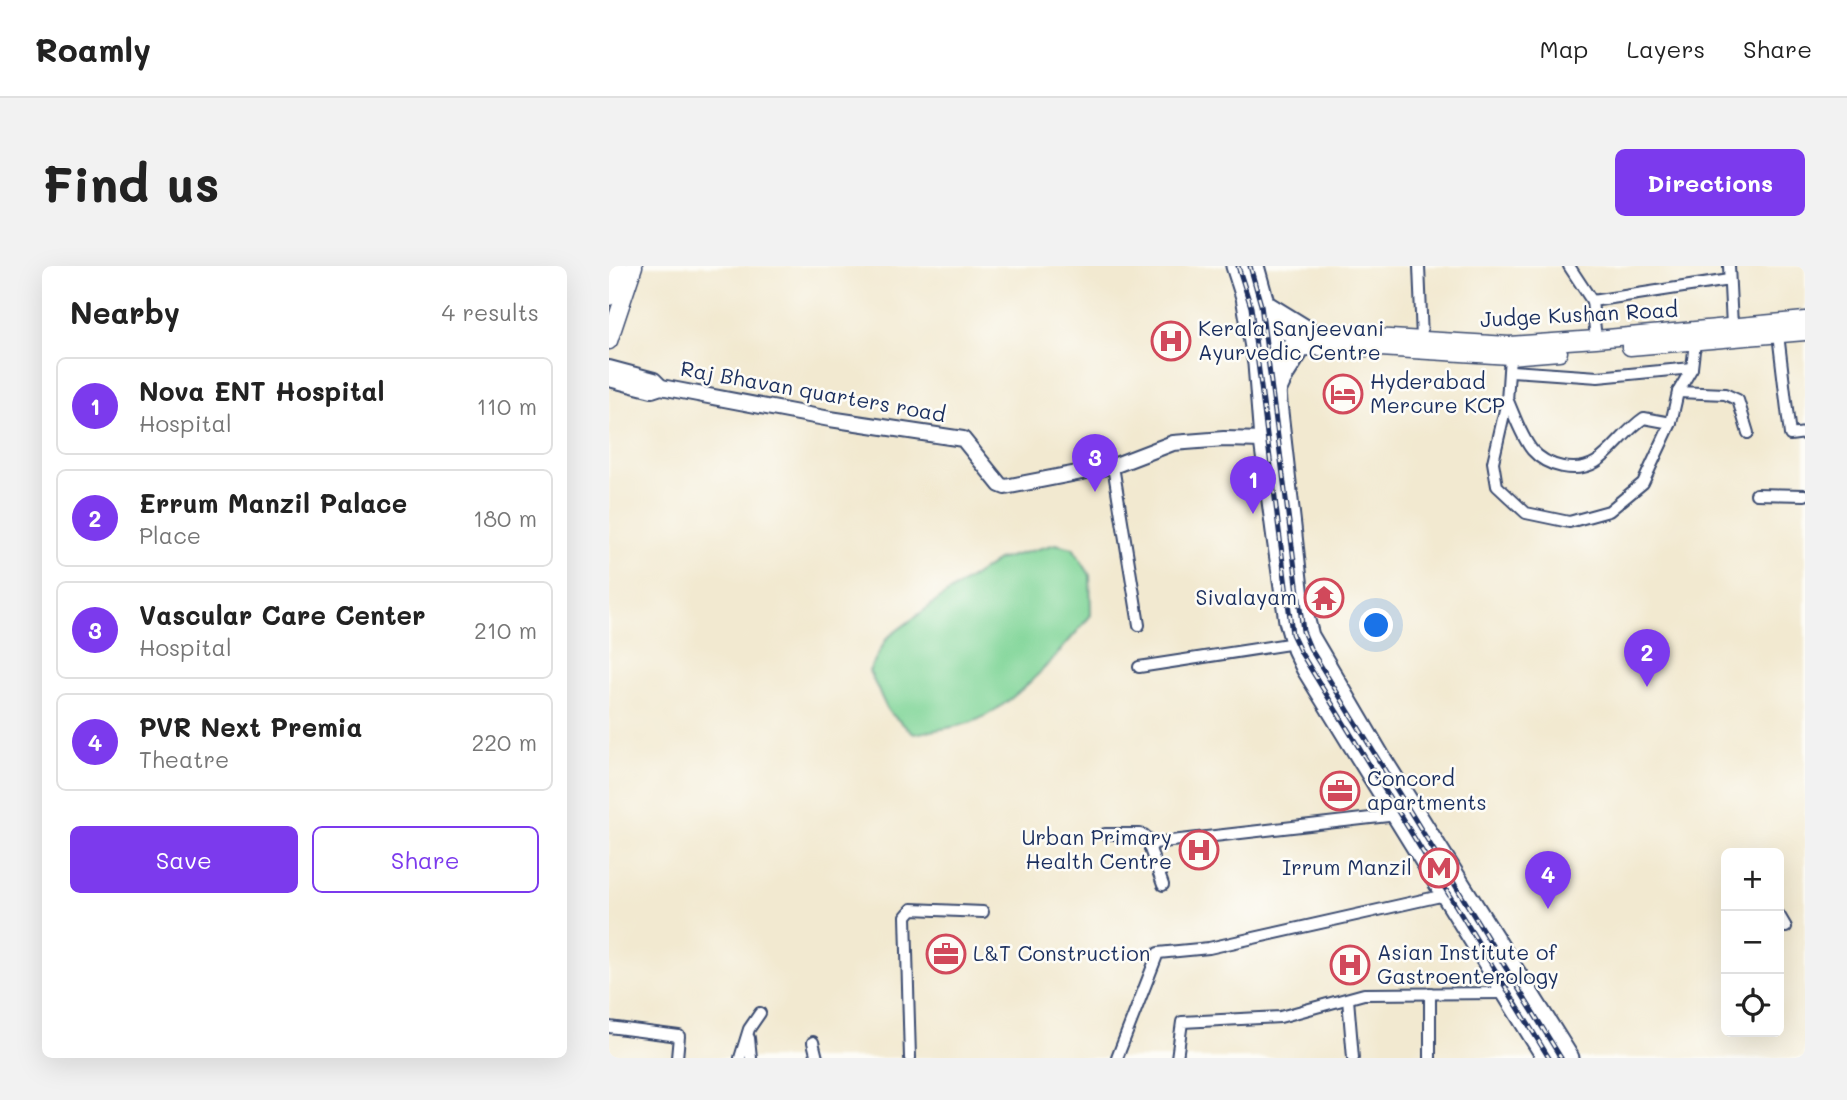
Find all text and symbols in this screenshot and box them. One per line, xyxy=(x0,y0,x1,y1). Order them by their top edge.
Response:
text: Roamly xyxy=(35,27,151,70)
text: Map xyxy=(1540,33,1588,64)
text: Layers xyxy=(1626,33,1705,64)
text: Share xyxy=(1743,33,1812,64)
button: Directions xyxy=(1615,149,1805,216)
text: Find us xyxy=(42,151,220,214)
text: Nearby xyxy=(70,292,180,332)
street label: Judge Kushan Road xyxy=(1479,295,1679,332)
text: 4 results xyxy=(442,297,539,327)
place label: Kerala Sanjeevani Ayurvedic Centre xyxy=(1198,314,1384,365)
hospital icon: Kerala Sanjeevani Ayurvedic Centre xyxy=(1150,320,1192,362)
street label: Raj Bhavan quarters road xyxy=(679,354,948,427)
place label: Hyderabad Mercure KCP xyxy=(1370,367,1505,418)
hotel icon: Hyderabad Mercure KCP xyxy=(1322,373,1364,415)
text: Nova ENT Hospital xyxy=(139,374,385,408)
text: 1 xyxy=(90,391,100,421)
text: 110 m xyxy=(477,391,537,421)
text: Hospital xyxy=(139,408,232,438)
pin: 3 xyxy=(1072,434,1118,492)
pin: 1 xyxy=(1230,456,1276,514)
text: Errum Manzil Palace xyxy=(139,486,407,520)
text: 2 xyxy=(89,503,101,533)
text: 180 m xyxy=(473,503,537,533)
text: Place xyxy=(139,520,201,550)
temple icon: Sivalayam xyxy=(1303,577,1345,619)
place label: Sivalayam xyxy=(1195,583,1297,610)
text: Vascular Care Center xyxy=(139,598,426,632)
your location xyxy=(1359,608,1393,642)
text: 3 xyxy=(88,615,102,645)
text: 210 m xyxy=(474,615,537,645)
pin: 2 xyxy=(1624,629,1670,687)
text: Hospital xyxy=(139,632,232,662)
text: PVR Next Premia xyxy=(139,710,363,744)
text: 4 xyxy=(88,727,102,757)
text: 220 m xyxy=(471,727,537,757)
text: Theatre xyxy=(139,744,229,774)
place label: Concord apartments xyxy=(1367,764,1487,815)
office icon: Concord apartments xyxy=(1319,770,1361,812)
place label: Urban Primary Health Centre xyxy=(1022,823,1172,874)
button: Save xyxy=(70,826,298,893)
button: Share xyxy=(312,826,539,893)
hospital icon: Urban Primary Health Centre xyxy=(1178,829,1220,871)
metro station icon: Irrum Manzil xyxy=(1418,847,1460,889)
map controls xyxy=(1721,848,1784,1037)
button: + xyxy=(1721,848,1784,911)
pin: 4 xyxy=(1525,851,1571,909)
place label: Irrum Manzil xyxy=(1282,853,1412,880)
button: − xyxy=(1721,911,1784,974)
office icon: L&T Construction xyxy=(925,933,967,975)
place label: Asian Institute of Gastroenterology xyxy=(1377,938,1559,989)
place label: L&T Construction xyxy=(973,939,1150,966)
hospital icon: Asian Institute of Gastroenterology xyxy=(1329,944,1371,986)
button: locate xyxy=(1721,974,1784,1037)

